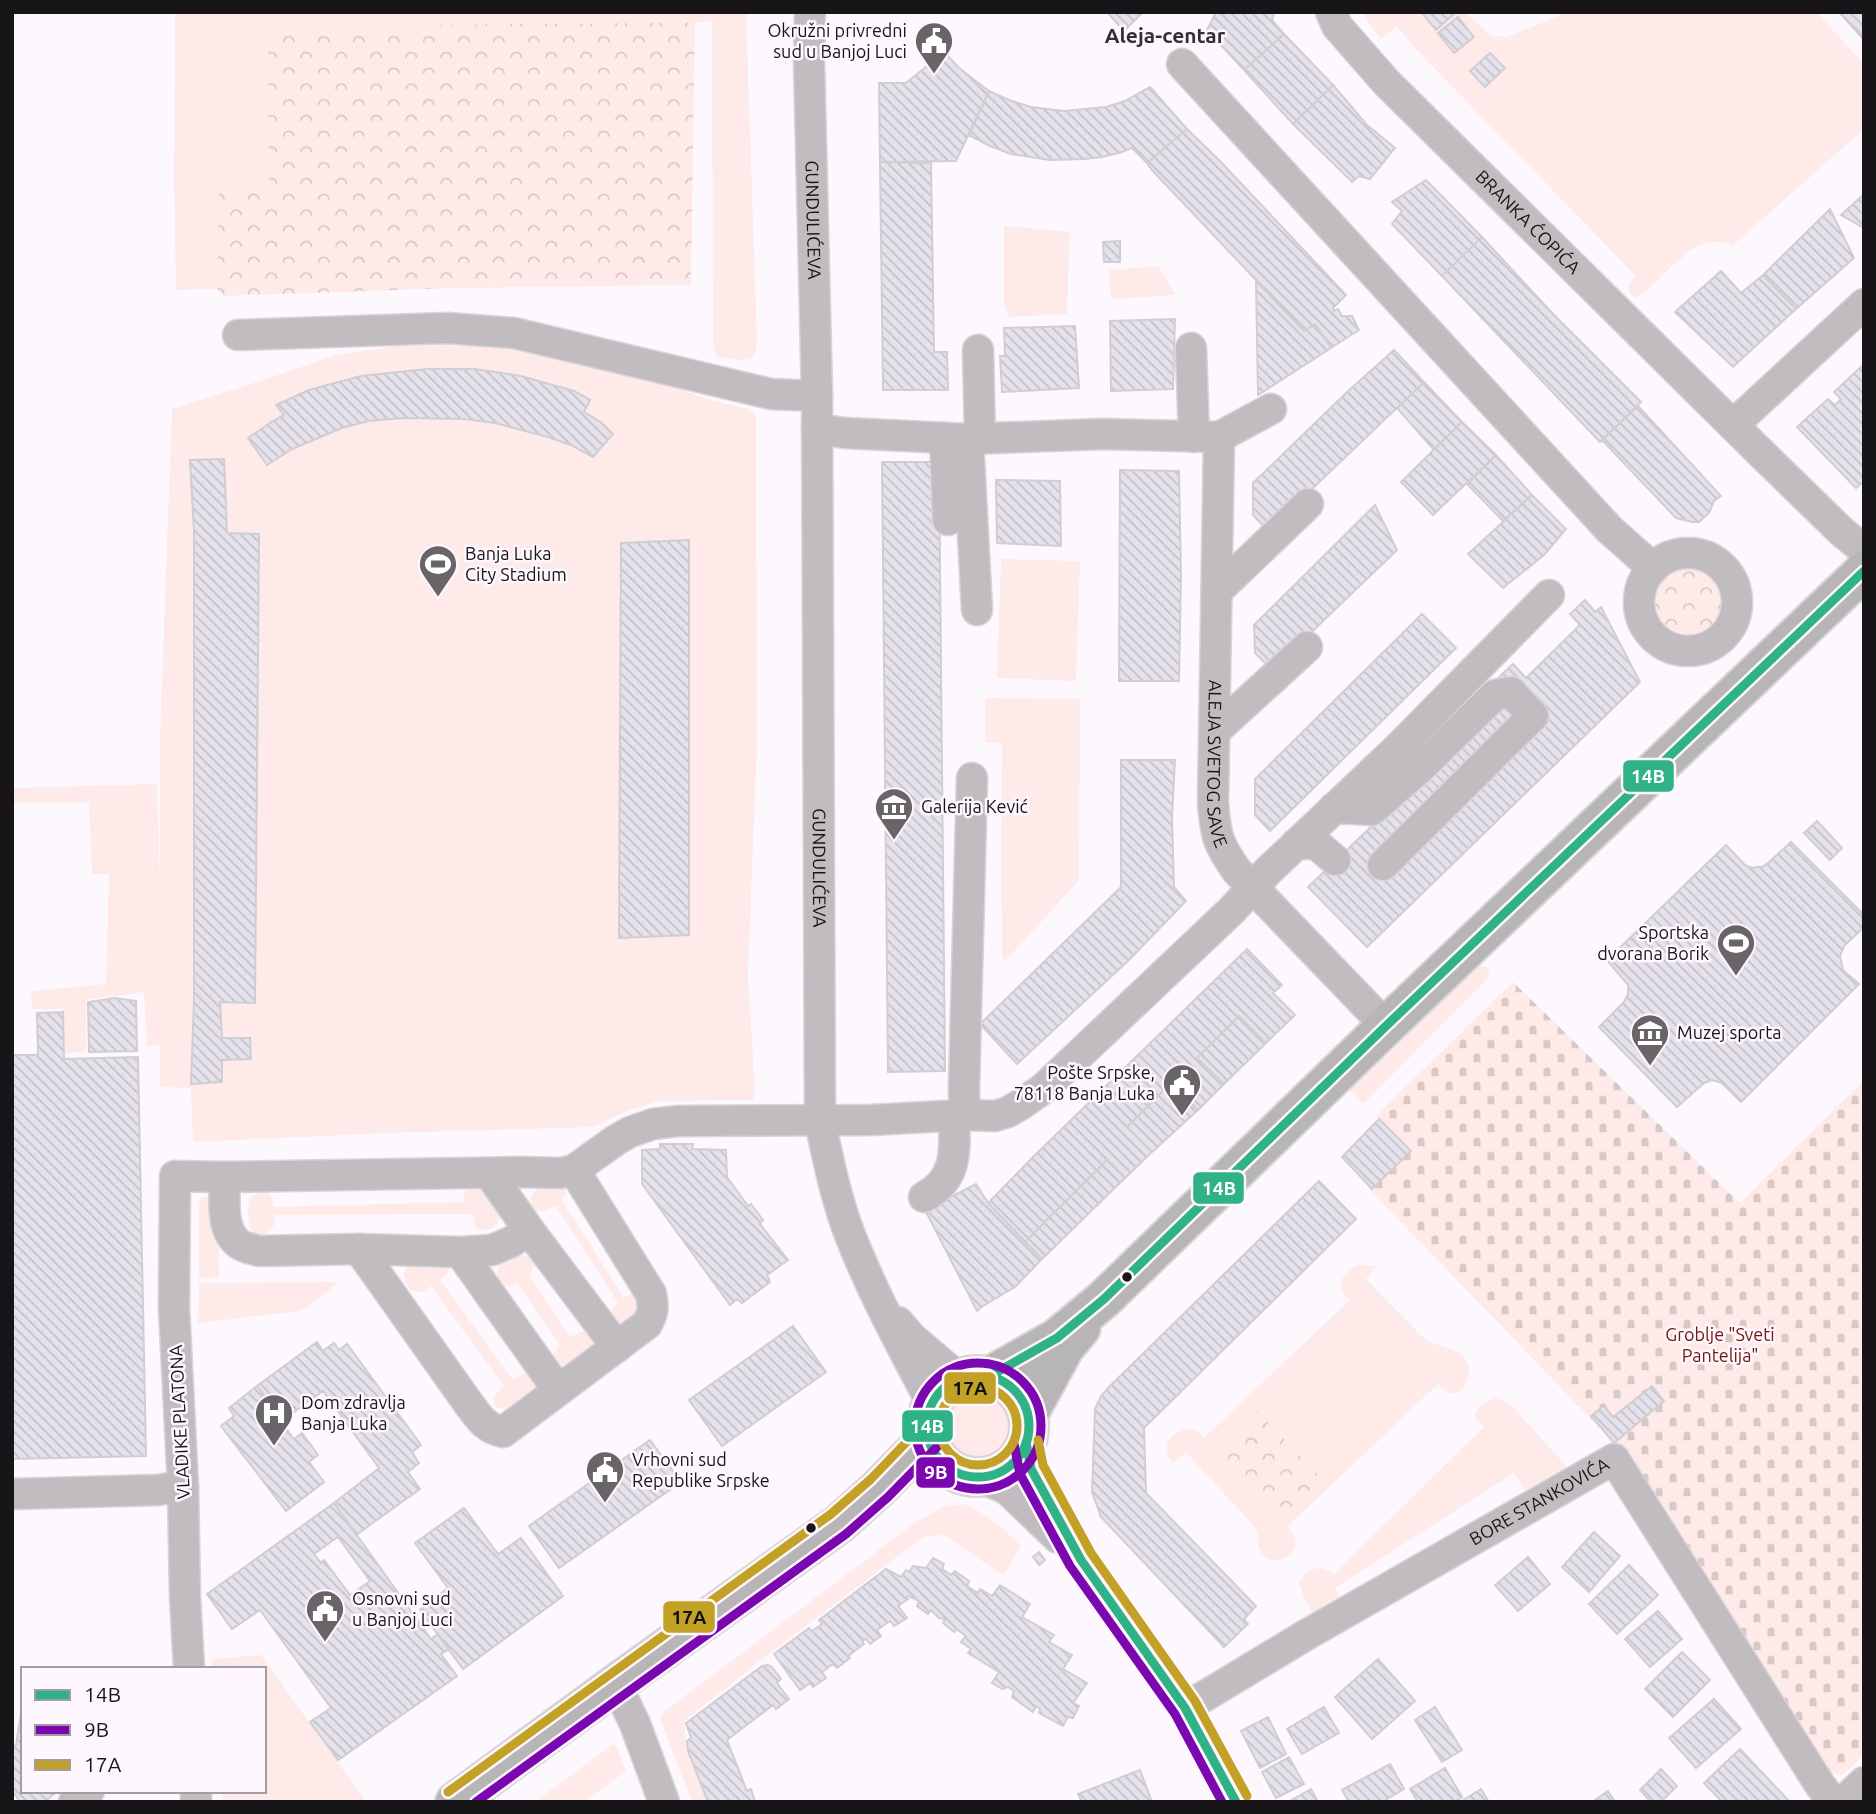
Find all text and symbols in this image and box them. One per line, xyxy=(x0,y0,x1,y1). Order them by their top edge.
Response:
place label: Okružni privredni sud u Banjoj Luci xyxy=(767,20,907,61)
public building icon: Okružni privredni sud u Banjoj Luci xyxy=(913,20,955,75)
district label: Aleja-centar xyxy=(1105,23,1226,47)
street label: GUNDULIĆEVA xyxy=(802,160,825,280)
street label: BRANKA ĆOPIĆA xyxy=(1472,166,1585,278)
sports icon: Banja Luka City Stadium xyxy=(417,543,459,598)
place label: Banja Luka City Stadium xyxy=(465,543,567,584)
street label: ALEJA SVETOG SAVE xyxy=(1204,680,1232,850)
line badge: 14B xyxy=(1622,759,1675,793)
text: 14B xyxy=(1631,765,1665,787)
museum icon: Galerija Kević xyxy=(873,786,915,841)
place label: Galerija Kević xyxy=(921,796,1028,816)
street label: GUNDULIĆEVA xyxy=(810,808,831,928)
place label: Sportska dvorana Borik xyxy=(1597,922,1709,963)
sports icon: Sportska dvorana Borik xyxy=(1715,922,1757,977)
museum icon: Muzej sporta xyxy=(1629,1012,1671,1067)
place label: Muzej sporta xyxy=(1677,1022,1781,1042)
place label: Pošte Srpske, 78118 Banja Luka xyxy=(1014,1062,1155,1103)
public building icon: Pošte Srpske, 78118 Banja Luka xyxy=(1161,1062,1203,1117)
line badge: 14B xyxy=(1192,1171,1245,1205)
text: 14B xyxy=(1202,1177,1236,1199)
unlabelled marker xyxy=(1120,1270,1134,1284)
park label: Groblje "Sveti Pantelija" xyxy=(1665,1324,1775,1365)
street label: VLADIKE PLATONA xyxy=(165,1344,193,1500)
line badge: 17A xyxy=(943,1371,997,1405)
text: 17A xyxy=(953,1377,988,1399)
hospital icon: Dom zdravlja Banja Luka xyxy=(253,1392,295,1447)
place label: Dom zdravlja Banja Luka xyxy=(301,1392,406,1433)
line badge: 14B xyxy=(901,1409,954,1443)
text: 14B xyxy=(910,1415,944,1437)
public building icon: Vrhovni sud Republike Srpske xyxy=(584,1449,626,1504)
place label: Vrhovni sud Republike Srpske xyxy=(632,1449,770,1490)
street label: BORE STANKOVIĆA xyxy=(1466,1453,1612,1549)
line badge: 9B xyxy=(915,1456,956,1489)
text: 9B xyxy=(924,1461,948,1483)
unlabelled marker xyxy=(804,1521,818,1535)
public building icon: Osnovni sud u Banjoj Luci xyxy=(304,1588,346,1643)
place label: Osnovni sud u Banjoj Luci xyxy=(352,1588,453,1629)
line badge: 17A xyxy=(662,1600,716,1634)
text: 17A xyxy=(672,1606,707,1628)
legend xyxy=(21,1667,266,1793)
text: 14B xyxy=(84,1682,121,1706)
text: 9B xyxy=(84,1717,109,1741)
text: 17A xyxy=(84,1752,122,1776)

